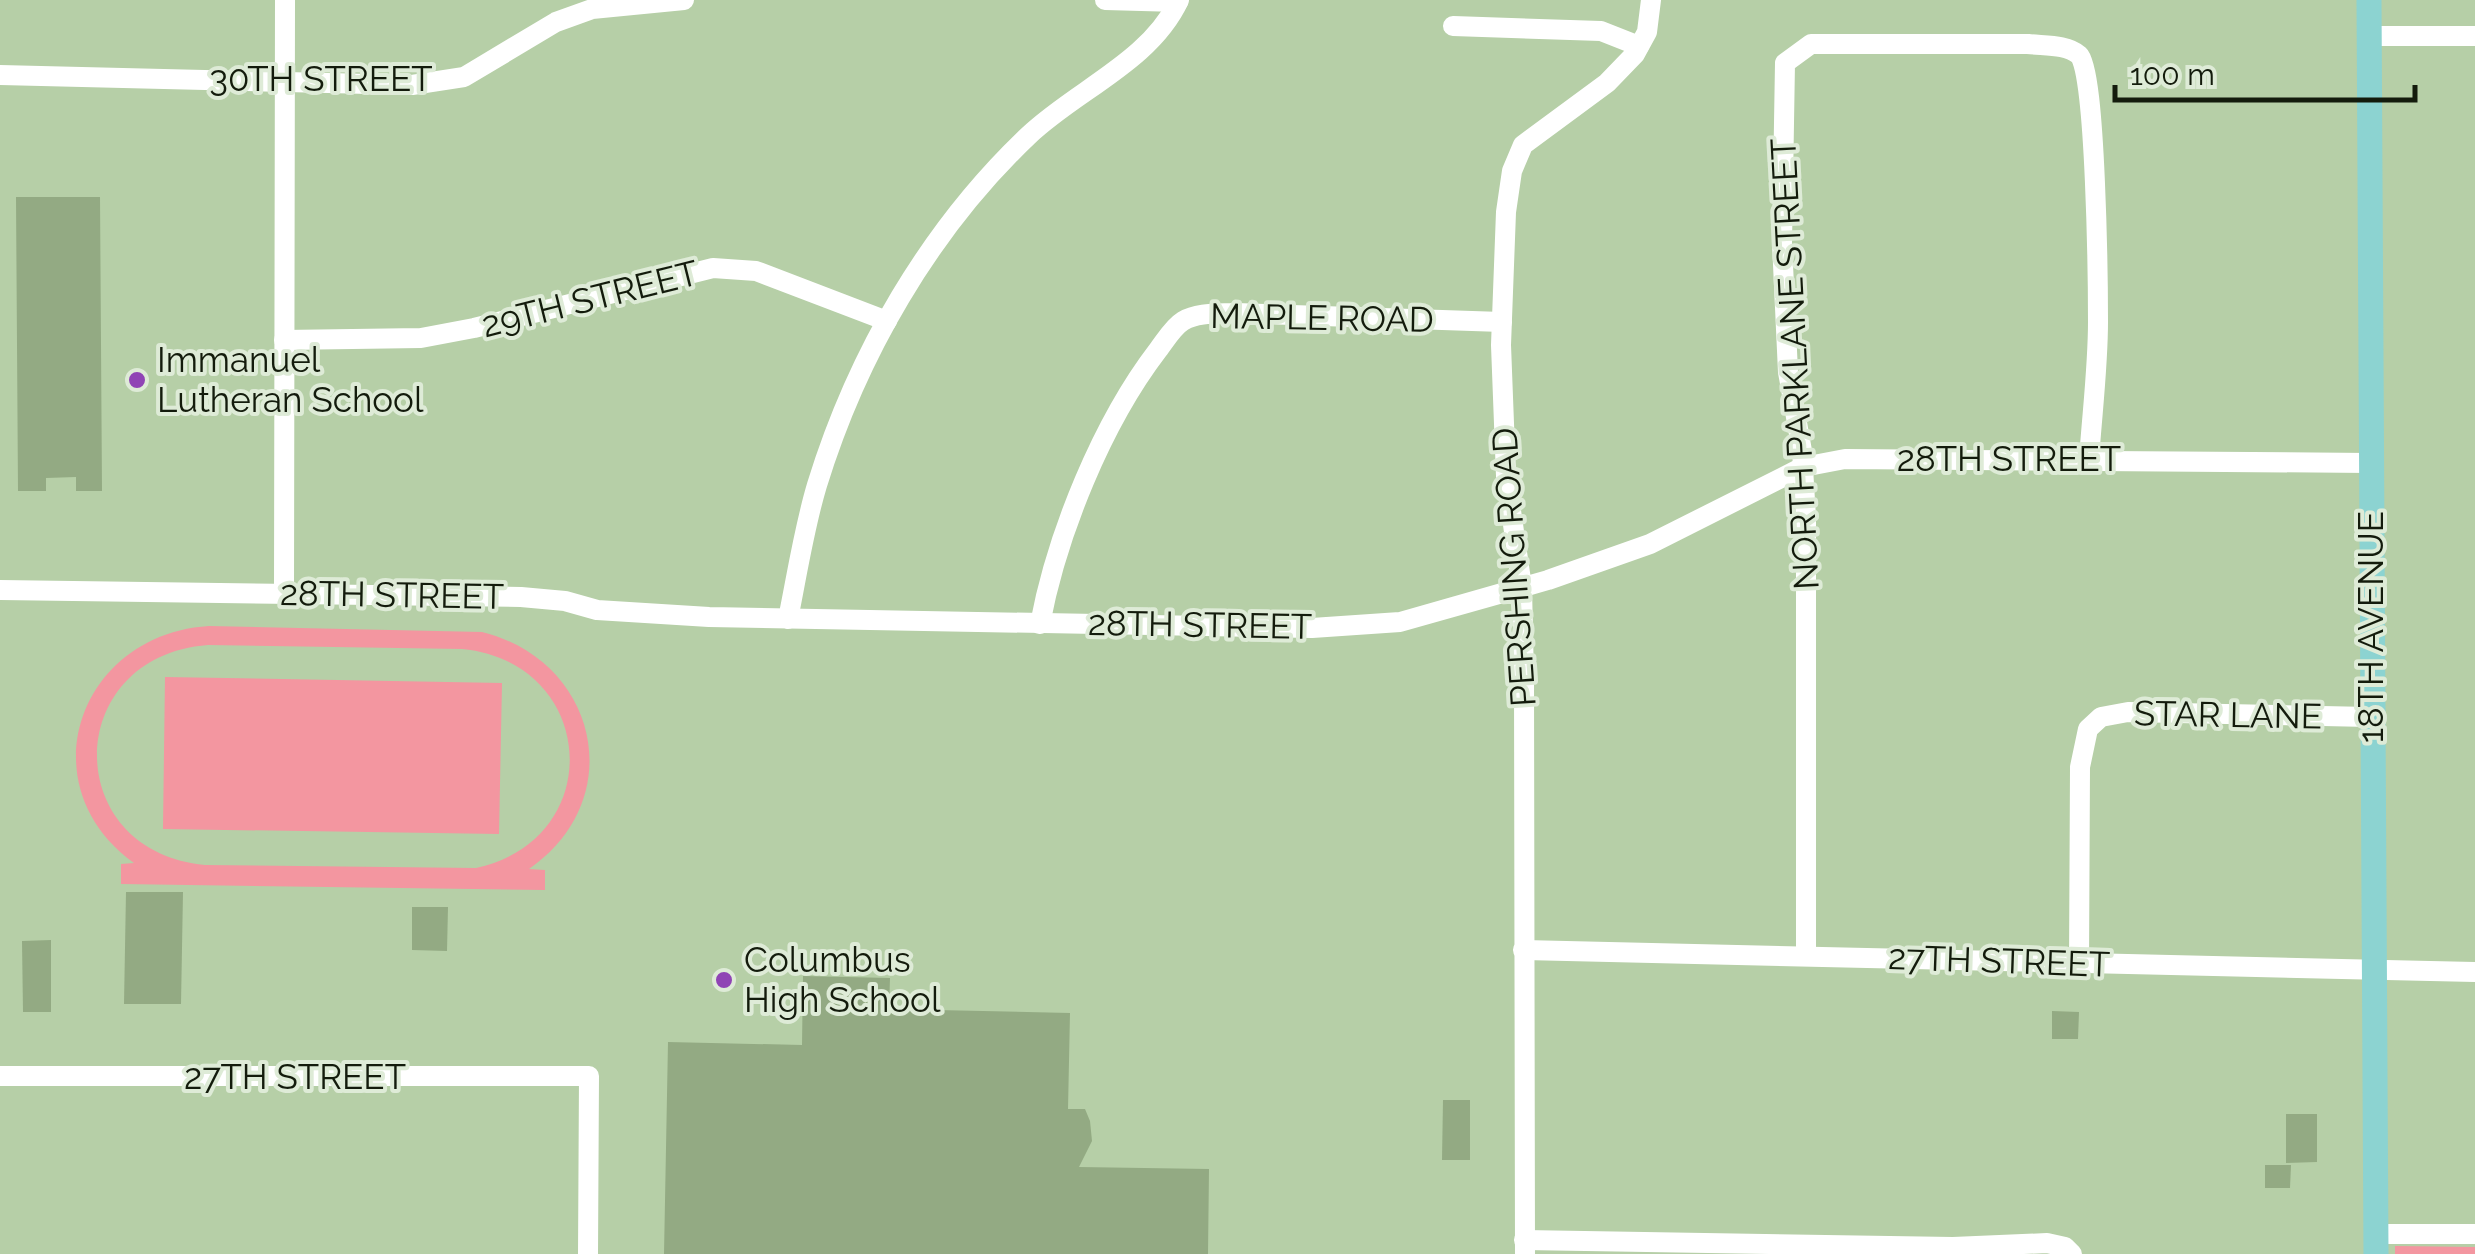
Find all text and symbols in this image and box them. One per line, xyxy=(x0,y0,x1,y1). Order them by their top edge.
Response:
scale bar xyxy=(2115,40,2415,102)
text: 100 m xyxy=(2130,57,2215,92)
street label: 30TH STREET xyxy=(209,58,433,99)
street label: NORTH PARKLANE STREET xyxy=(1762,137,1827,591)
street label: 29TH STREET xyxy=(477,252,702,345)
street label: MAPLE ROAD xyxy=(1210,295,1434,340)
place label: Immanuel Lutheran School xyxy=(157,339,424,420)
marker: Immanuel Lutheran School xyxy=(126,369,148,391)
street label: PERSHING ROAD xyxy=(1483,426,1544,708)
street label: 28TH STREET xyxy=(1897,438,2121,479)
street label: 18TH AVENUE xyxy=(2350,511,2391,743)
street label: 28TH STREET xyxy=(279,572,505,617)
street label: 28TH STREET xyxy=(1087,602,1313,647)
street label: STAR LANE xyxy=(2134,692,2322,737)
street label: 27TH STREET xyxy=(1887,936,2111,985)
place label: Columbus High School xyxy=(744,939,941,1020)
marker: Columbus High School xyxy=(713,969,735,991)
street label: 27TH STREET xyxy=(184,1056,406,1097)

